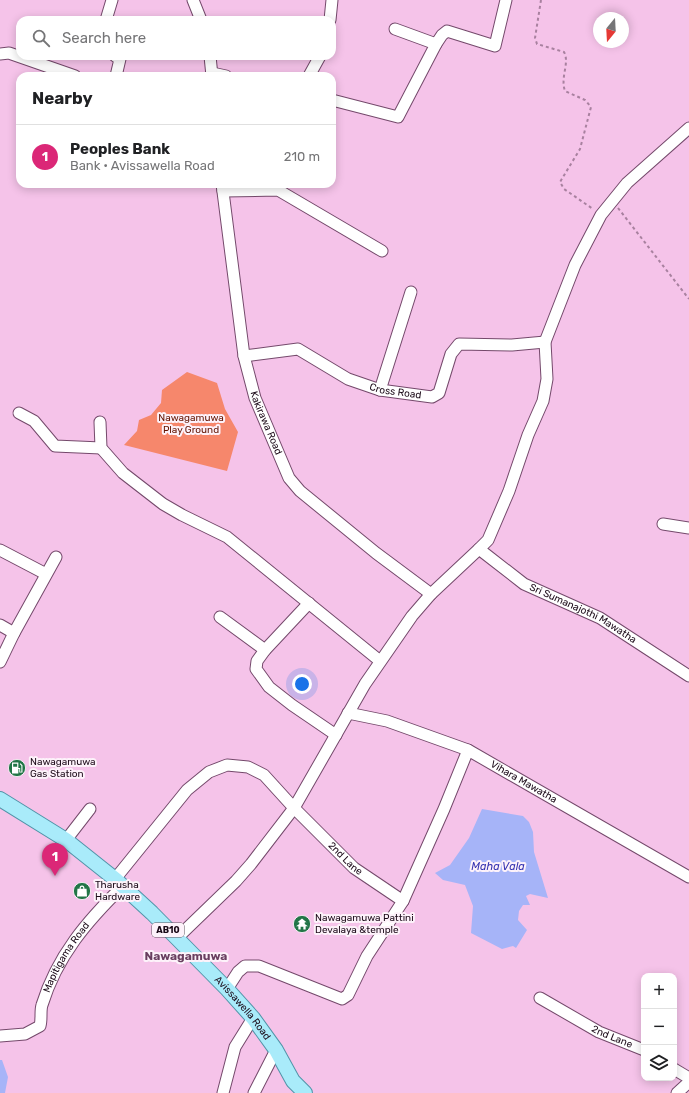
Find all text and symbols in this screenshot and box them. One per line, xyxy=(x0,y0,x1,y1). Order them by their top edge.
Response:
north arrow xyxy=(593,12,629,48)
search box xyxy=(16,16,336,60)
icon: search xyxy=(30,27,52,49)
text: Search here xyxy=(62,29,146,47)
text: Nearby xyxy=(32,88,93,108)
text: Peoples Bank xyxy=(70,140,170,158)
text: 1 xyxy=(42,149,48,164)
text: 210 m xyxy=(284,149,320,164)
text: Bank · Avissawella Road xyxy=(70,158,215,173)
street label: Cross Road xyxy=(368,381,422,402)
street label: Kakirawa Road xyxy=(247,390,284,457)
park label: Nawagamuwa Play Ground xyxy=(158,412,224,436)
street label: Sri Sumanajothi Mawatha xyxy=(528,581,639,646)
your location xyxy=(292,674,312,694)
place label: Nawagamuwa Gas Station xyxy=(30,756,96,780)
fuel station icon: Nawagamuwa Gas Station xyxy=(7,758,27,778)
street label: Vihara Mawatha xyxy=(488,758,559,806)
street label: 2nd Lane xyxy=(326,840,365,878)
pin: 1 xyxy=(42,843,68,876)
water label: Maha Vala xyxy=(471,860,525,873)
place label: Tharusha Hardware xyxy=(95,879,140,903)
shop icon: Tharusha Hardware xyxy=(72,881,92,901)
place label: Nawagamuwa Pattini Devalaya &temple xyxy=(315,912,414,936)
temple icon: Nawagamuwa Pattini Devalaya &temple xyxy=(292,914,312,934)
street label: Mapitigama Road xyxy=(41,920,92,994)
road number: AB10 xyxy=(152,923,184,937)
district label: Nawagamuwa xyxy=(145,949,227,963)
map controls xyxy=(641,973,677,1081)
button: + xyxy=(641,973,677,1009)
street label: Avissawella Road xyxy=(212,974,273,1042)
button: − xyxy=(641,1009,677,1045)
street label: 2nd Lane xyxy=(589,1023,635,1051)
button: layers xyxy=(641,1045,677,1081)

